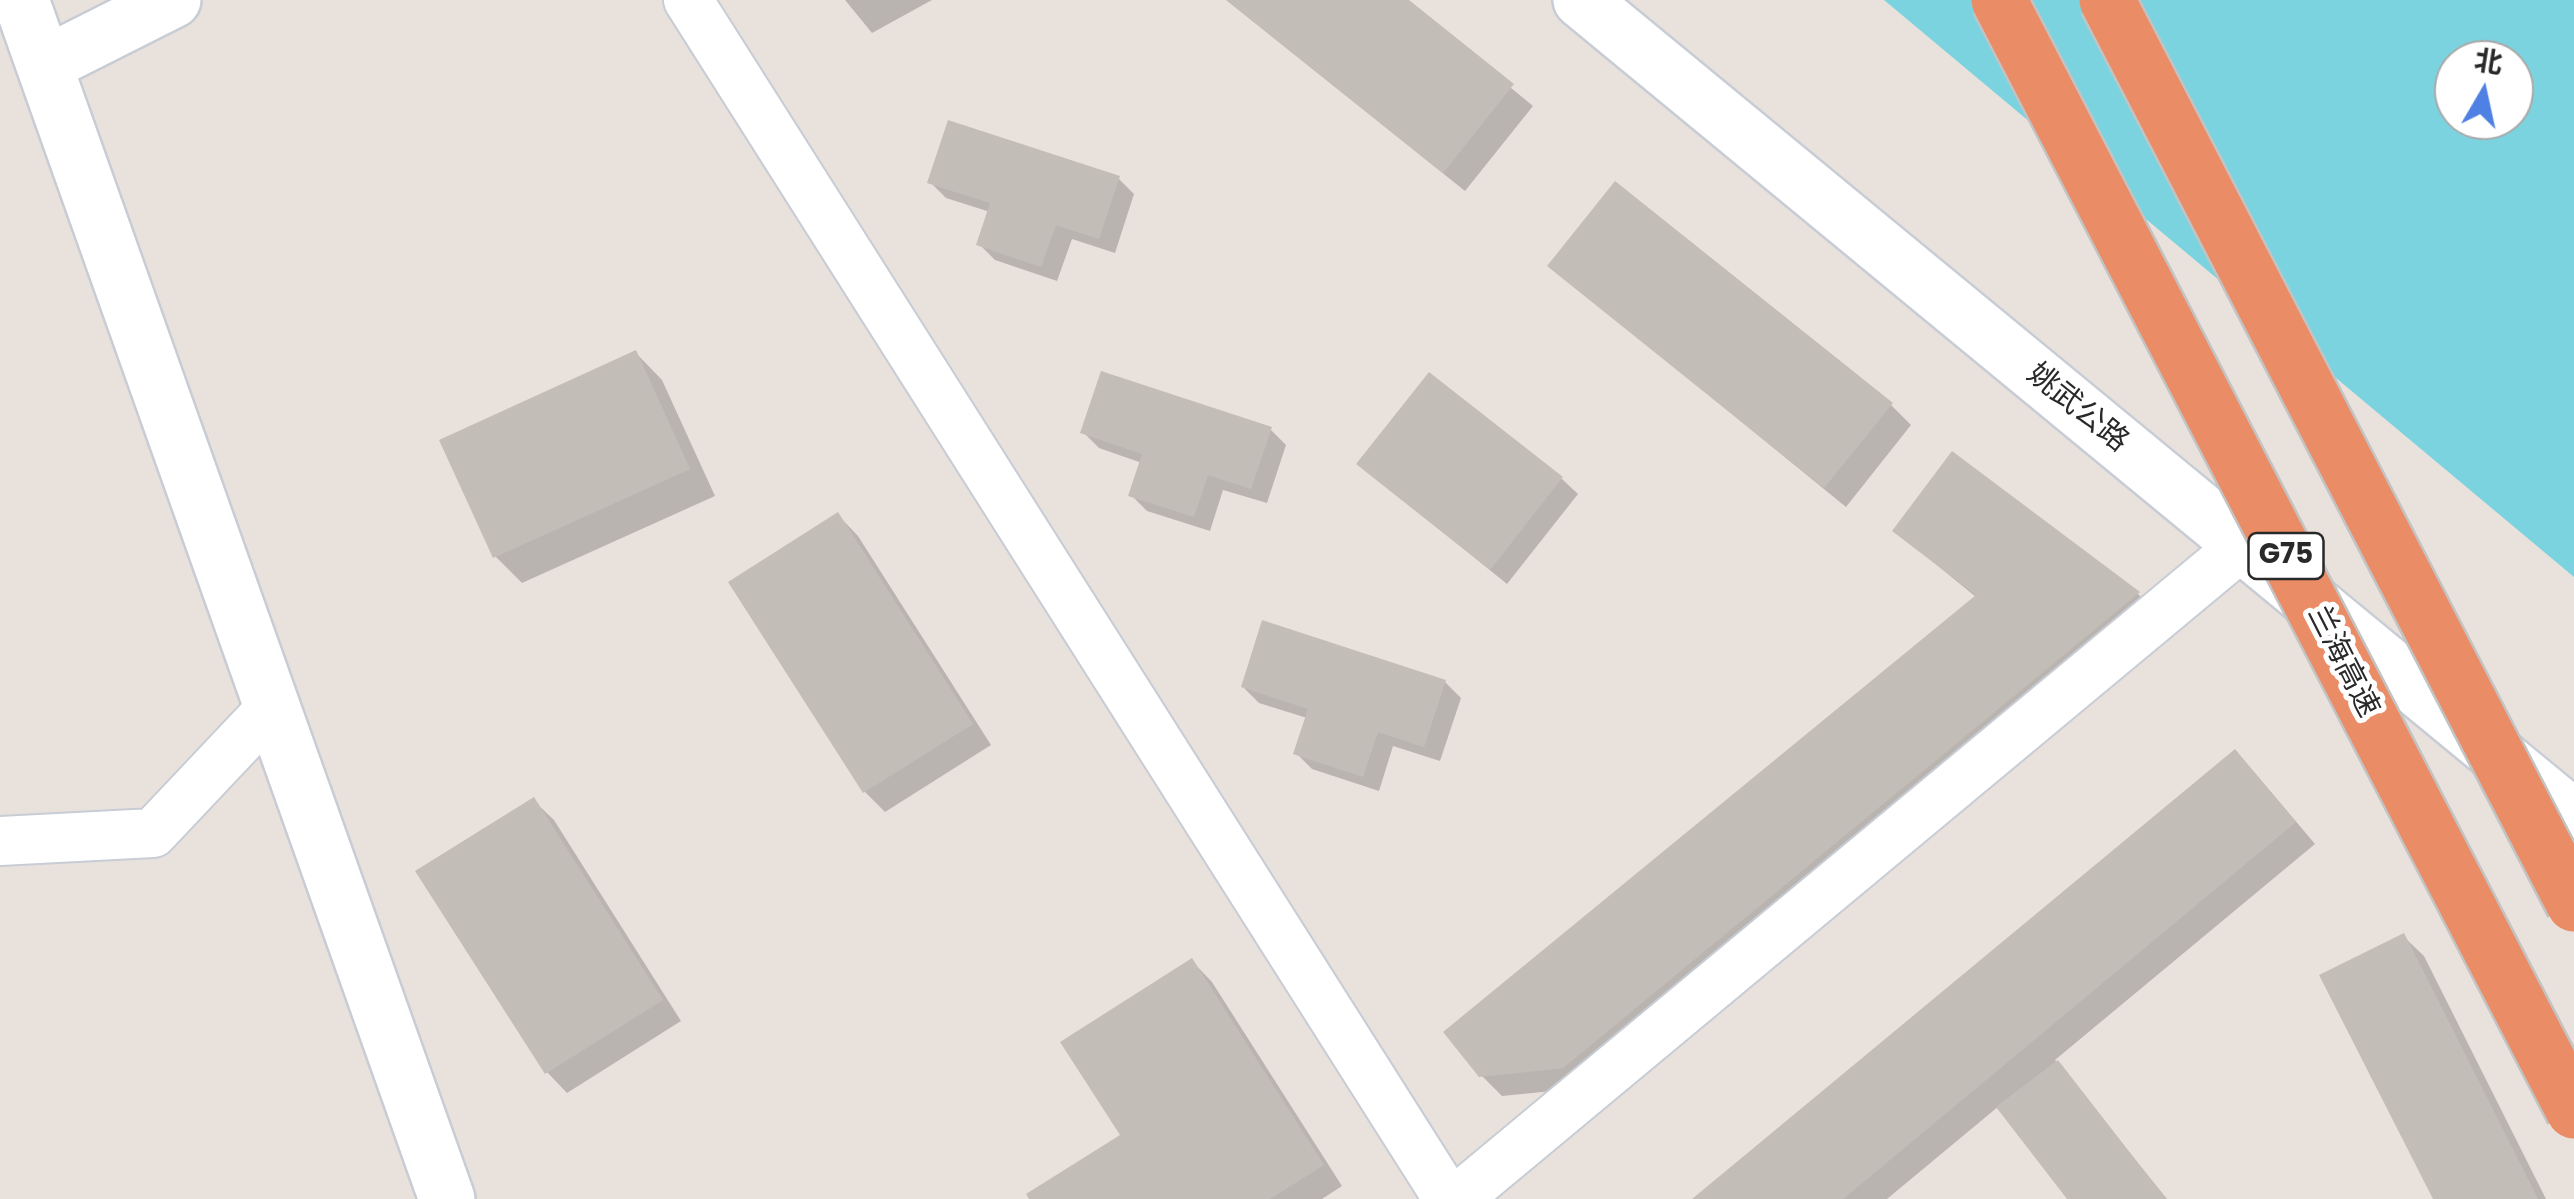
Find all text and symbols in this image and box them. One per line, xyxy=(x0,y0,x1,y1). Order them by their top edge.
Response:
north arrow xyxy=(2434,40,2534,140)
text: 北 xyxy=(2472,40,2505,83)
street label: 姚武公路 xyxy=(2019,357,2135,461)
road number: G75 xyxy=(2248,533,2324,579)
street label: 兰海高速 xyxy=(2299,600,2385,724)

